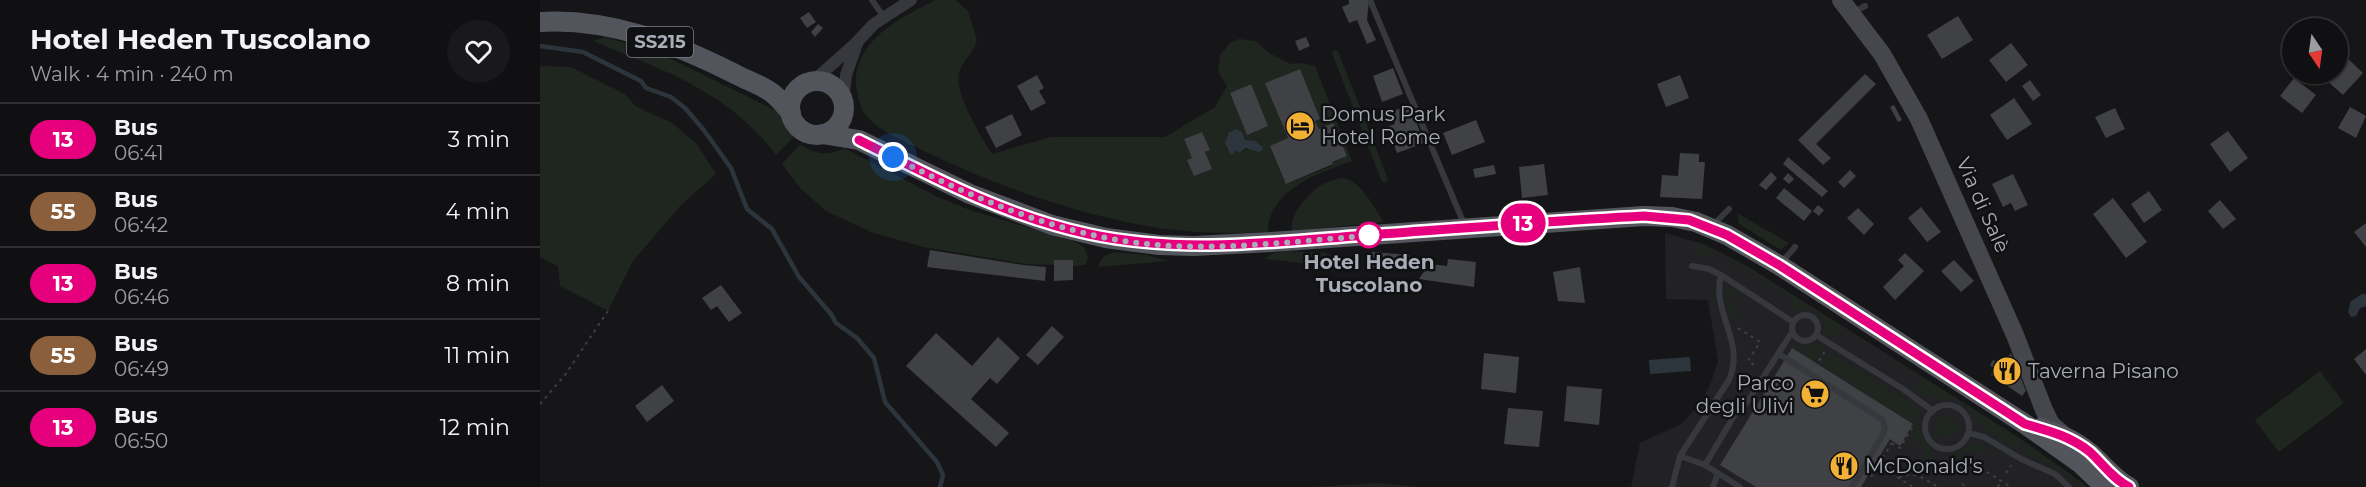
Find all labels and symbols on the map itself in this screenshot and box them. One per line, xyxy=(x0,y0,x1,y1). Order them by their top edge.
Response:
north arrow xyxy=(2282,18,2348,84)
road number: SS215 xyxy=(627,27,693,57)
place label: Domus Park Hotel Rome xyxy=(1321,102,1445,149)
hotel icon: Domus Park Hotel Rome xyxy=(1284,110,1316,142)
your location xyxy=(878,142,908,172)
street label: Via di Salè xyxy=(1951,154,2015,256)
line badge: 13 xyxy=(1496,204,1550,242)
marker: Hotel Heden Tuscolano xyxy=(1356,222,1382,248)
place label: Hotel Heden Tuscolano xyxy=(1304,250,1434,297)
restaurant icon: Taverna Pisano xyxy=(1991,355,2023,387)
place label: Taverna Pisano xyxy=(2028,359,2179,383)
place label: Parco degli Ulivi xyxy=(1696,371,1794,418)
supermarket icon: Parco degli Ulivi xyxy=(1799,378,1831,410)
restaurant icon: McDonald's xyxy=(1828,450,1860,482)
place label: McDonald's xyxy=(1865,454,1983,478)

